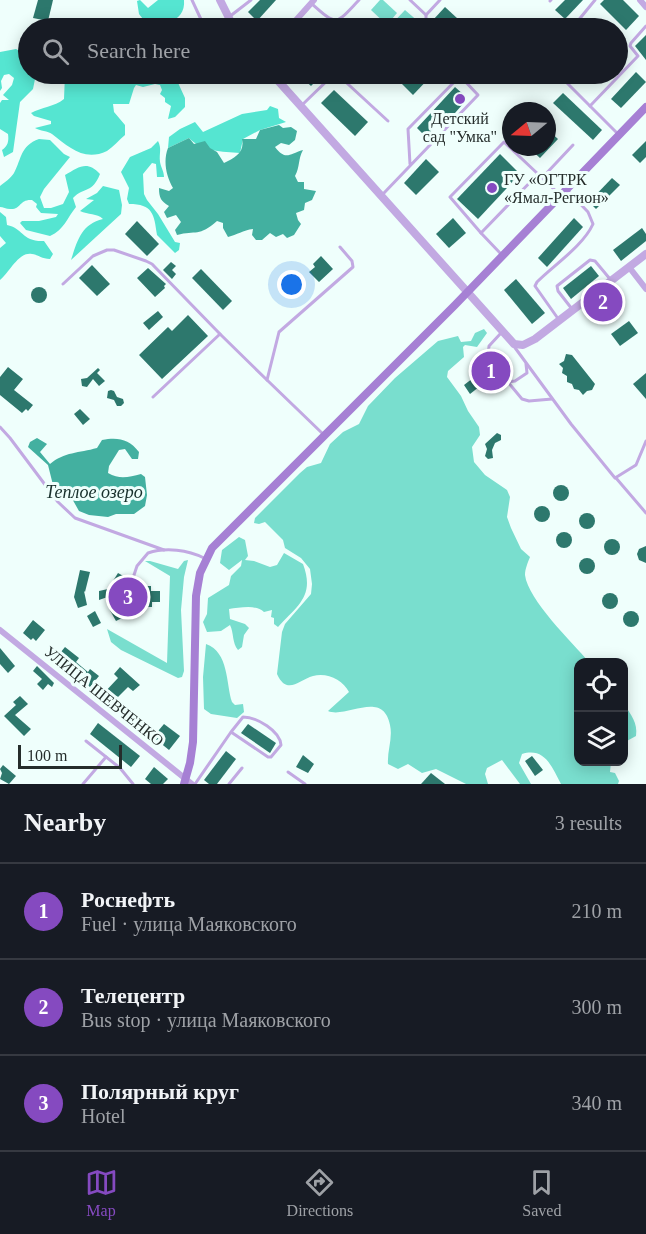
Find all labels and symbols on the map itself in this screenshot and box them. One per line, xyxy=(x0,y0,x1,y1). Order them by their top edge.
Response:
marker: Детский сад "Умка" xyxy=(453,92,467,106)
north arrow xyxy=(502,102,556,156)
place label: Детский сад "Умка" xyxy=(423,110,497,146)
place label: ГУ «ОГТРК «Ямал-Регион» xyxy=(504,171,609,206)
marker: ГУ «ОГТРК «Ямал-Регион» xyxy=(485,181,499,195)
your location xyxy=(277,270,306,299)
pin: 2 xyxy=(584,280,622,324)
pin: 1 xyxy=(472,348,510,394)
water label: Теплое озеро xyxy=(45,482,143,502)
pin: 3 xyxy=(108,574,148,620)
street label: УЛИЦА ШЕВЧЕНКО xyxy=(40,643,167,750)
scale bar xyxy=(18,742,122,770)

